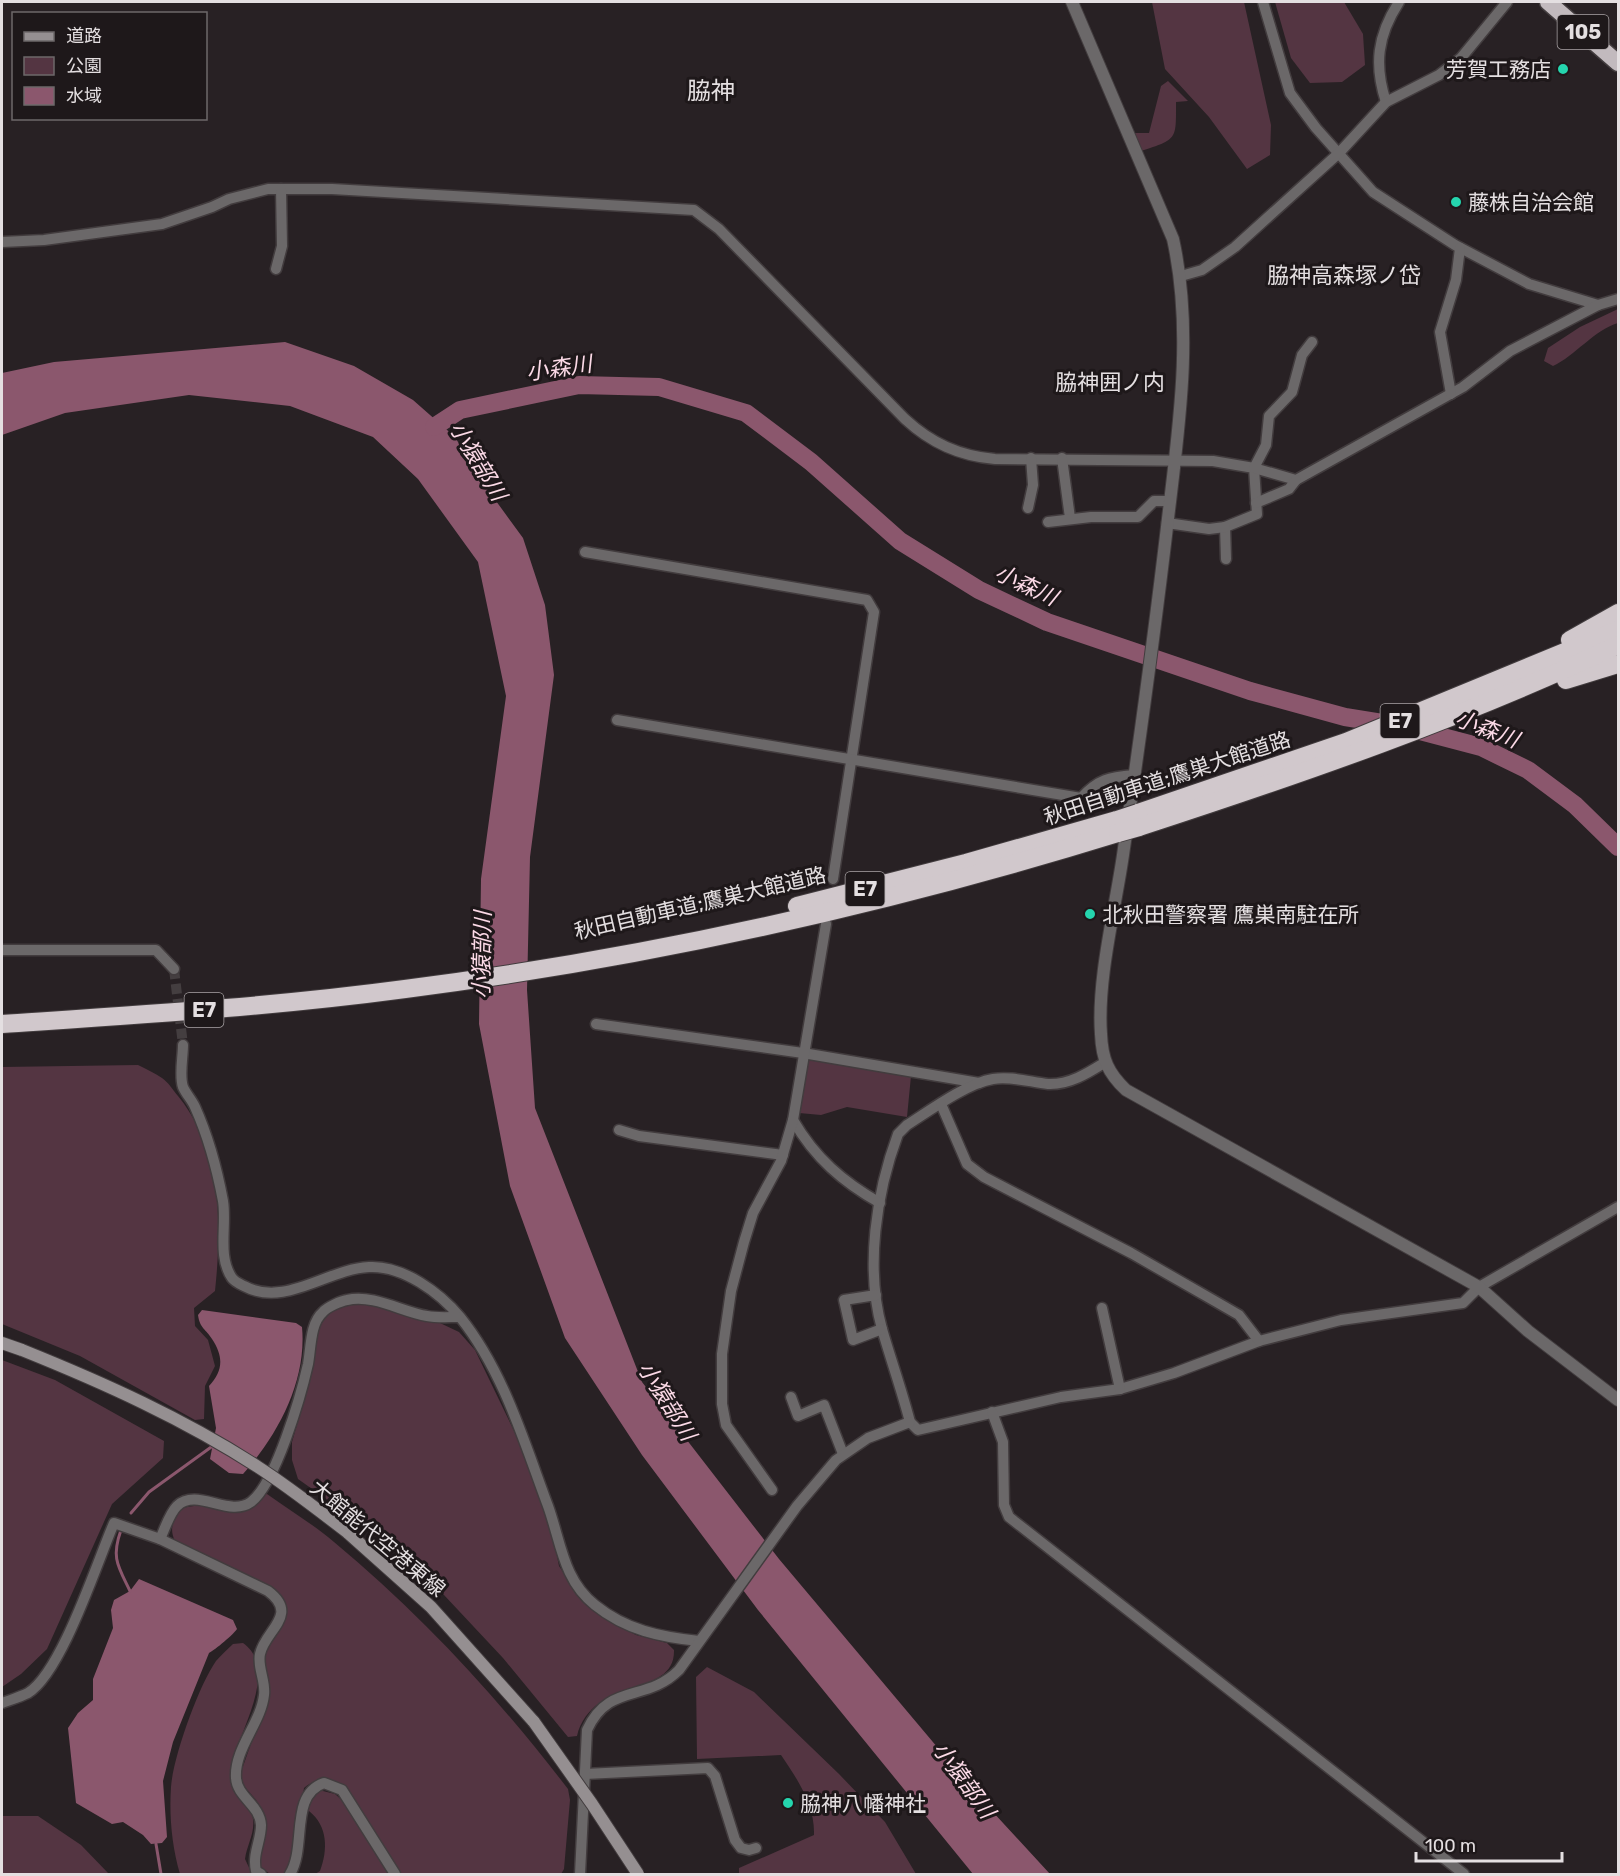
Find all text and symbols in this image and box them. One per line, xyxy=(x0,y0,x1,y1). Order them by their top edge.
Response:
legend xyxy=(12,12,207,120)
road number: 105 xyxy=(1558,15,1608,49)
text: 道路 xyxy=(66,25,102,47)
text: 公園 xyxy=(66,55,102,77)
place label: 芳賀工務店 xyxy=(1446,57,1551,82)
marker: 芳賀工務店 xyxy=(1556,62,1570,76)
district label: 脇神 xyxy=(687,77,735,105)
text: 水域 xyxy=(66,85,102,107)
place label: 藤株自治会館 xyxy=(1468,190,1594,215)
marker: 藤株自治会館 xyxy=(1449,195,1463,209)
district label: 脇神高森塚ノ岱 xyxy=(1267,262,1421,289)
water label: 小森川 xyxy=(524,350,596,386)
district label: 脇神囲ノ内 xyxy=(1055,369,1165,396)
water label: 小猿部川 xyxy=(444,416,513,507)
water label: 小森川 xyxy=(990,559,1063,612)
road number: E7 xyxy=(1380,704,1420,738)
water label: 小森川 xyxy=(1451,705,1525,754)
street label: 秋田自動車道;鷹巣大館道路 xyxy=(1041,726,1293,830)
street label: 秋田自動車道;鷹巣大館道路 xyxy=(572,862,828,944)
road number: E7 xyxy=(846,872,884,906)
place label: 北秋田警察署 鷹巣南駐在所 xyxy=(1102,902,1359,927)
marker: 北秋田警察署 鷹巣南駐在所 xyxy=(1083,907,1097,921)
water label: 小猿部川 xyxy=(468,909,496,999)
road number: E7 xyxy=(184,993,224,1027)
water label: 小猿部川 xyxy=(632,1357,703,1447)
street label: 大館能代空港東線 xyxy=(306,1474,450,1602)
water label: 小猿部川 xyxy=(927,1736,1002,1825)
place label: 脇神八幡神社 xyxy=(800,1791,926,1816)
marker: 脇神八幡神社 xyxy=(781,1796,795,1810)
scale bar xyxy=(1416,1825,1562,1863)
text: 100 m xyxy=(1425,1835,1476,1857)

